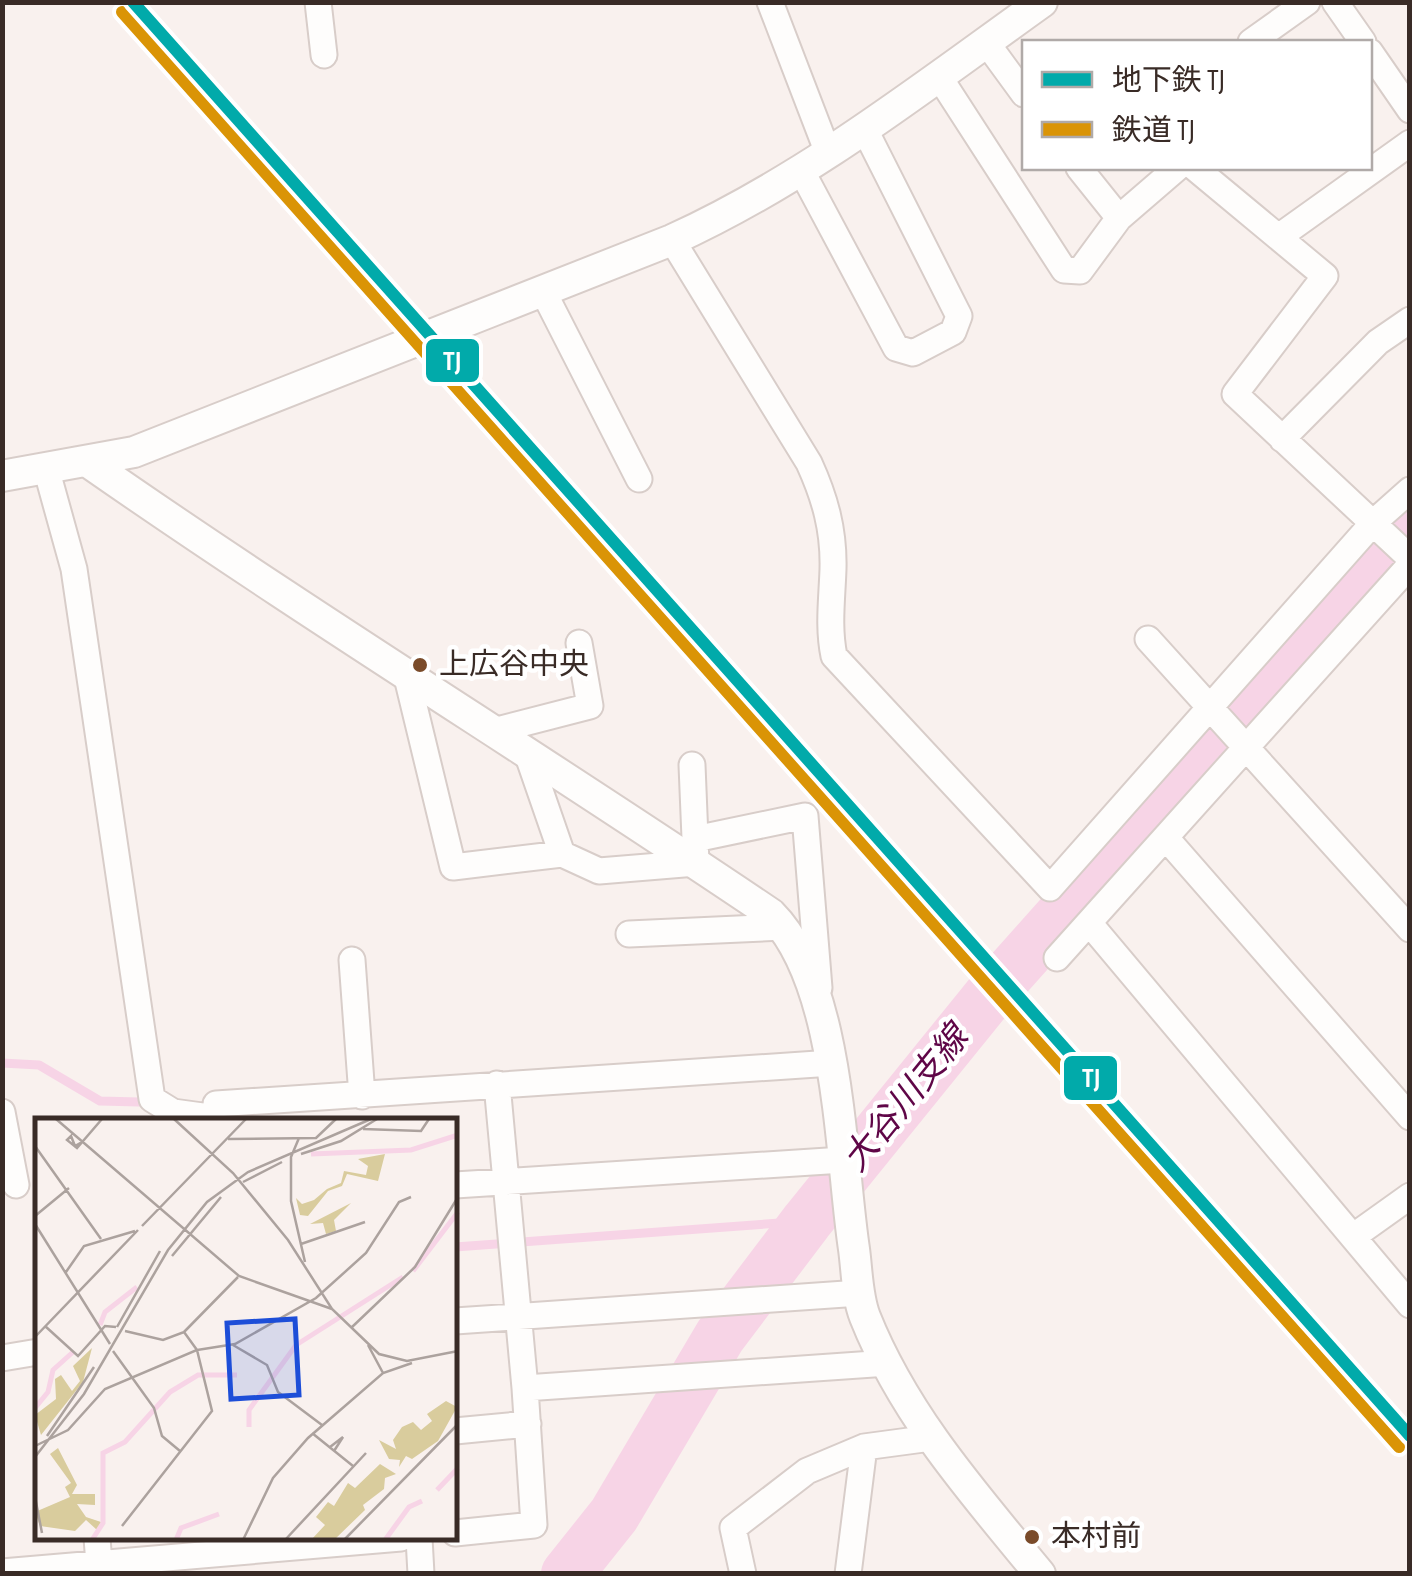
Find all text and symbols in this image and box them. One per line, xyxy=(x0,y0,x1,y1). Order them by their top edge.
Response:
legend xyxy=(1022,40,1372,170)
text: 地下鉄 TJ xyxy=(1112,63,1225,99)
text: 鉄道 TJ xyxy=(1112,113,1195,149)
line badge: TJ xyxy=(424,337,481,384)
text: TJ xyxy=(443,345,461,378)
place label: 上広谷中央 xyxy=(439,647,589,683)
marker: 上広谷中央 xyxy=(410,655,430,675)
water label: 大谷川支線 xyxy=(834,1014,980,1181)
line badge: TJ xyxy=(1062,1054,1119,1102)
text: TJ xyxy=(1082,1062,1100,1095)
inset map xyxy=(35,1118,458,1541)
place label: 本村前 xyxy=(1051,1519,1141,1555)
marker: 本村前 xyxy=(1022,1527,1042,1547)

